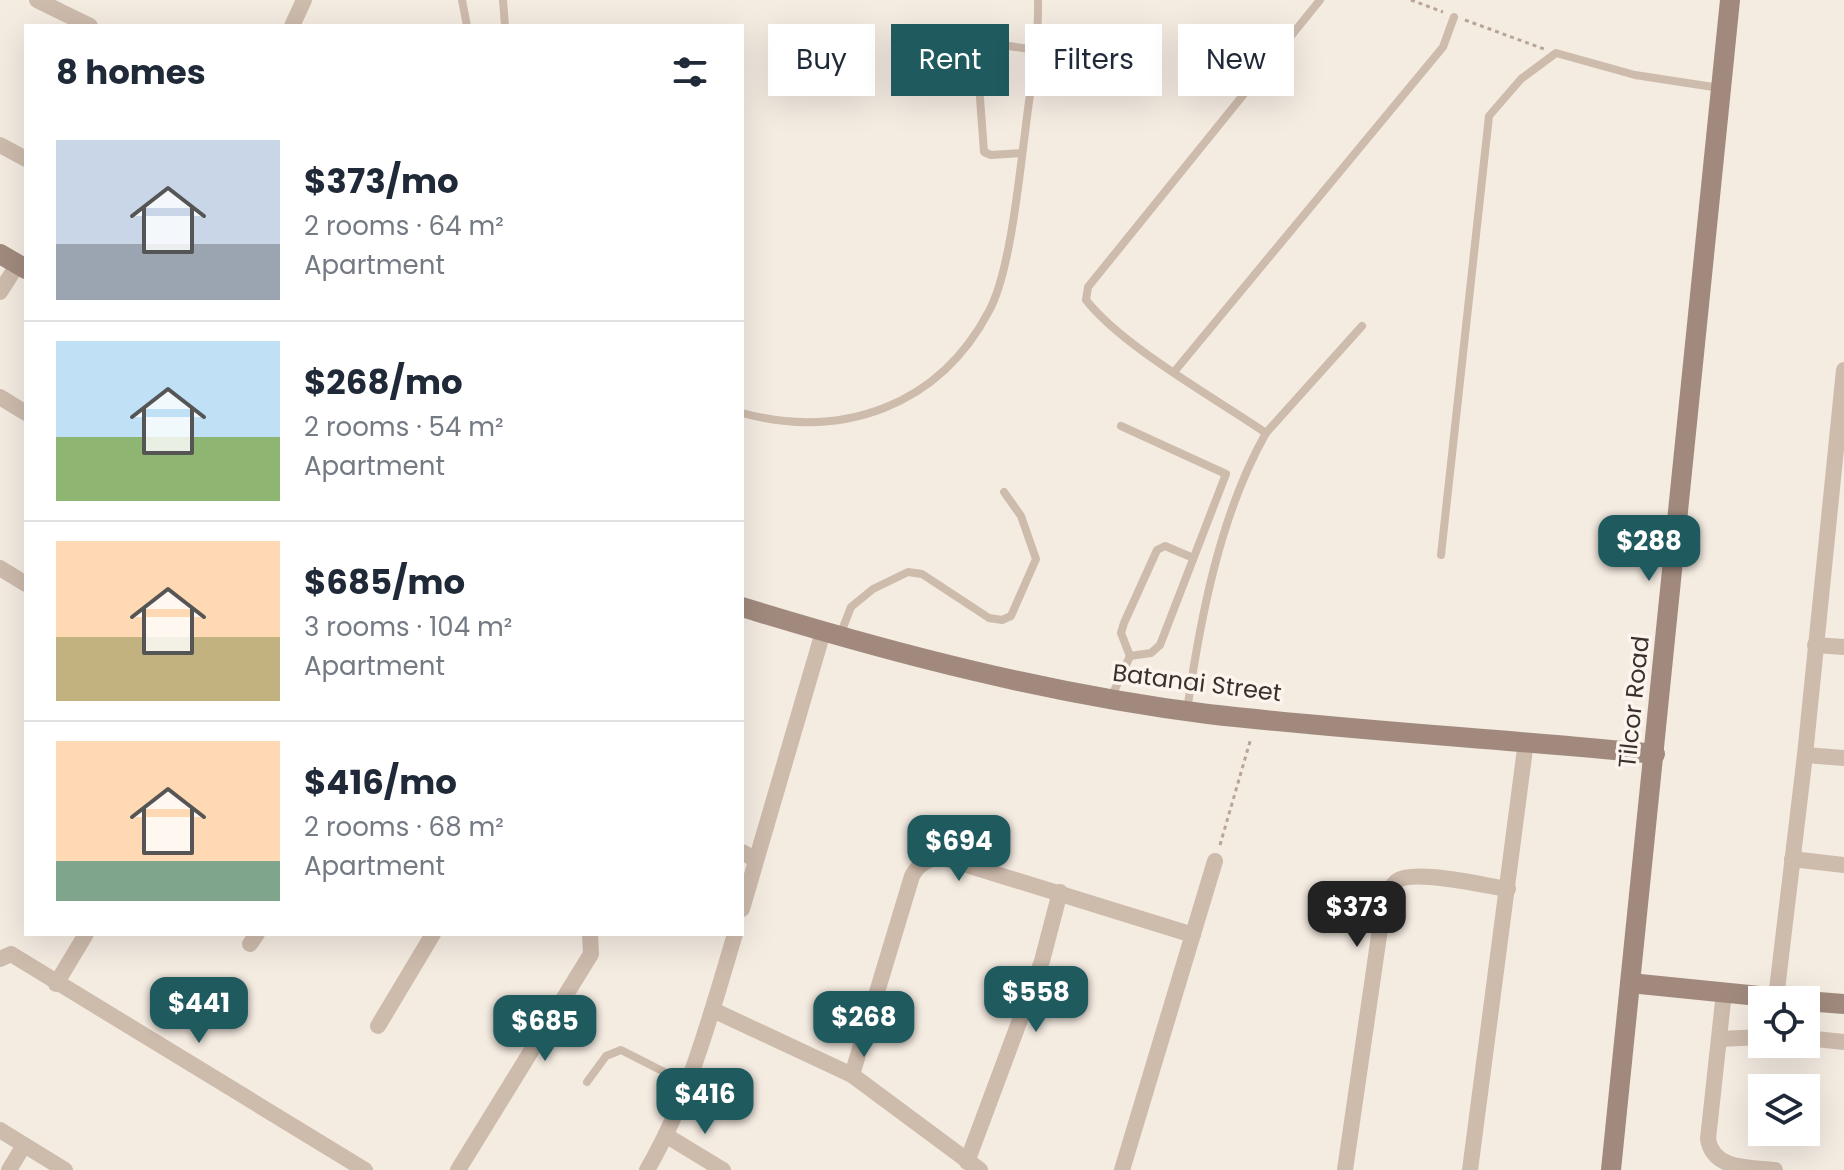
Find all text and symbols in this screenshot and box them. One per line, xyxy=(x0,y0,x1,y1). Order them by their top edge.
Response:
chip: Buy xyxy=(768,24,875,96)
chip: Rent xyxy=(891,24,1009,96)
chip: Filters xyxy=(1025,24,1162,96)
chip: New xyxy=(1178,24,1294,96)
text: 8 homes xyxy=(56,48,206,96)
icon: filters xyxy=(668,50,712,94)
text: $373/mo xyxy=(304,157,459,205)
icon: home xyxy=(120,172,216,268)
text: 2 rooms · 64 m² xyxy=(304,208,504,244)
text: Apartment xyxy=(304,247,445,283)
text: $268/mo xyxy=(304,358,463,406)
icon: home xyxy=(120,373,216,469)
text: 2 rooms · 54 m² xyxy=(304,409,504,445)
text: Apartment xyxy=(304,448,445,484)
pin: $288 xyxy=(1602,515,1696,583)
text: $288 xyxy=(1616,523,1682,559)
text: $685/mo xyxy=(304,558,465,606)
icon: home xyxy=(120,573,216,669)
text: 3 rooms · 104 m² xyxy=(304,609,512,645)
street label: Tilcor Road xyxy=(1610,634,1657,770)
text: Apartment xyxy=(304,648,445,684)
street label: Batanai Street xyxy=(1111,656,1283,709)
text: $416/mo xyxy=(304,758,457,806)
icon: home xyxy=(120,773,216,869)
text: 2 rooms · 68 m² xyxy=(304,809,504,845)
pin: $694 xyxy=(912,815,1006,883)
text: $694 xyxy=(925,823,993,859)
text: Apartment xyxy=(304,848,445,884)
pin: $373 xyxy=(1310,881,1404,949)
text: $373 xyxy=(1326,889,1388,925)
pin: $558 xyxy=(989,966,1083,1034)
text: $558 xyxy=(1002,974,1070,1010)
pin: $441 xyxy=(152,977,246,1045)
text: $441 xyxy=(168,985,230,1021)
map controls xyxy=(1748,986,1820,1146)
button: locate xyxy=(1748,986,1820,1058)
pin: $268 xyxy=(817,991,911,1059)
pin: $685 xyxy=(498,995,592,1063)
text: $268 xyxy=(831,999,897,1035)
text: $685 xyxy=(511,1003,579,1039)
pin: $416 xyxy=(658,1068,752,1136)
button: layers xyxy=(1748,1074,1820,1146)
text: $416 xyxy=(674,1076,736,1112)

